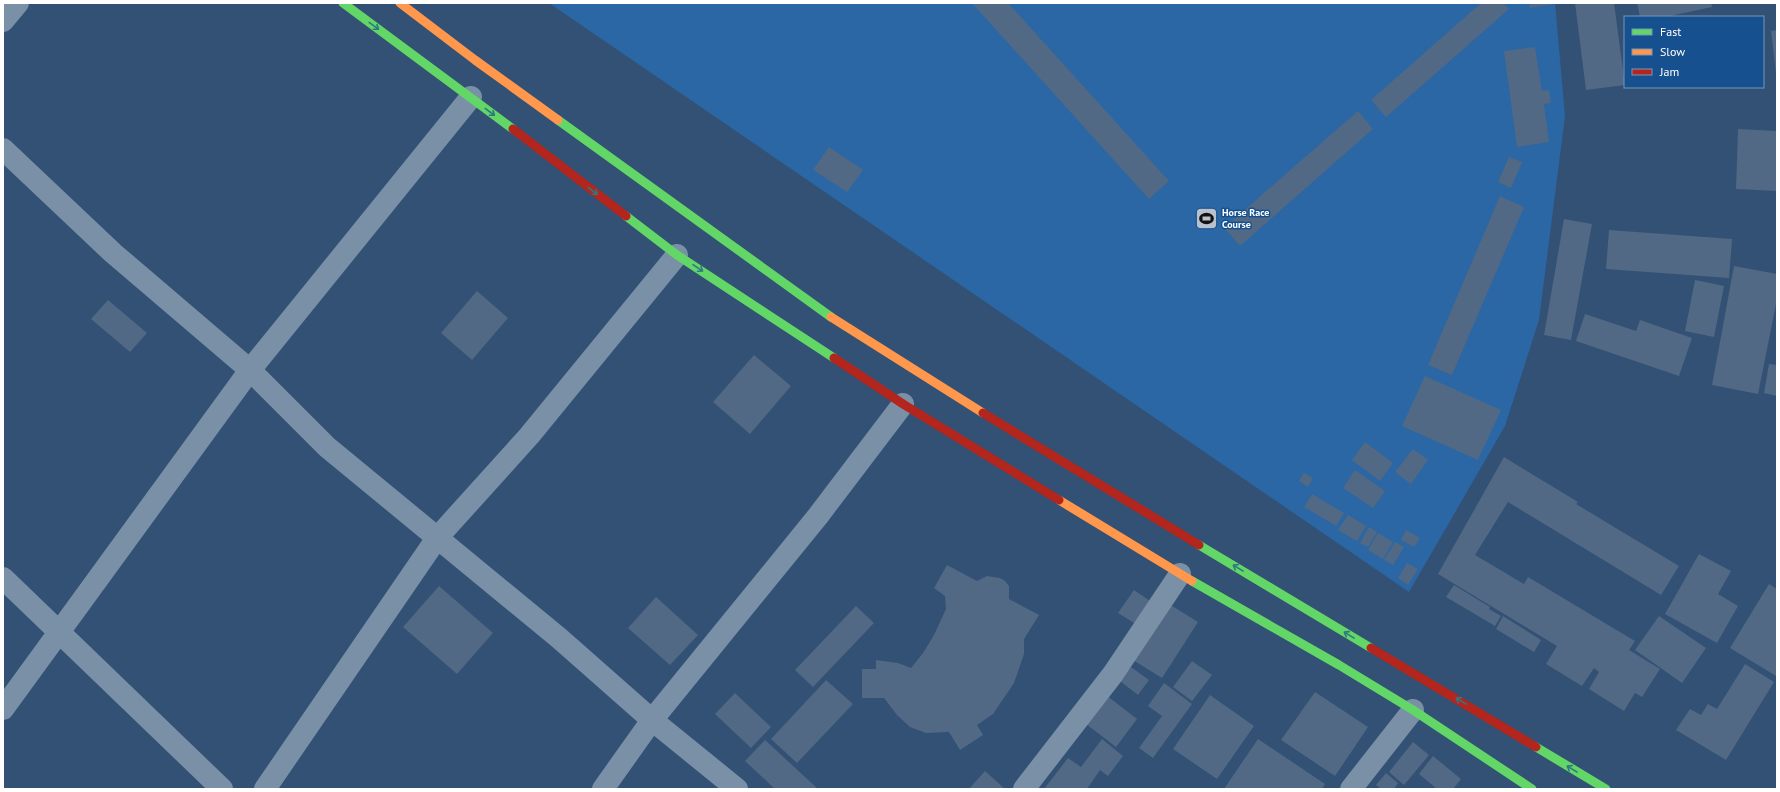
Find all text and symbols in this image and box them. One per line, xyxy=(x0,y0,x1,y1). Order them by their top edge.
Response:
legend xyxy=(1624,16,1764,88)
one-way arrow xyxy=(369,22,380,30)
text: Fast xyxy=(1660,24,1681,39)
text: Slow xyxy=(1660,44,1685,59)
text: Jam xyxy=(1659,64,1679,79)
one-way arrow xyxy=(485,107,496,116)
one-way arrow xyxy=(588,186,599,195)
sports icon: Horse Race Course xyxy=(1194,205,1220,231)
place label: Horse Race Course xyxy=(1222,206,1269,231)
one-way arrow xyxy=(692,264,703,272)
one-way arrow xyxy=(1232,564,1244,572)
one-way arrow xyxy=(1343,630,1355,638)
one-way arrow xyxy=(1455,697,1467,705)
one-way arrow xyxy=(1566,764,1578,772)

